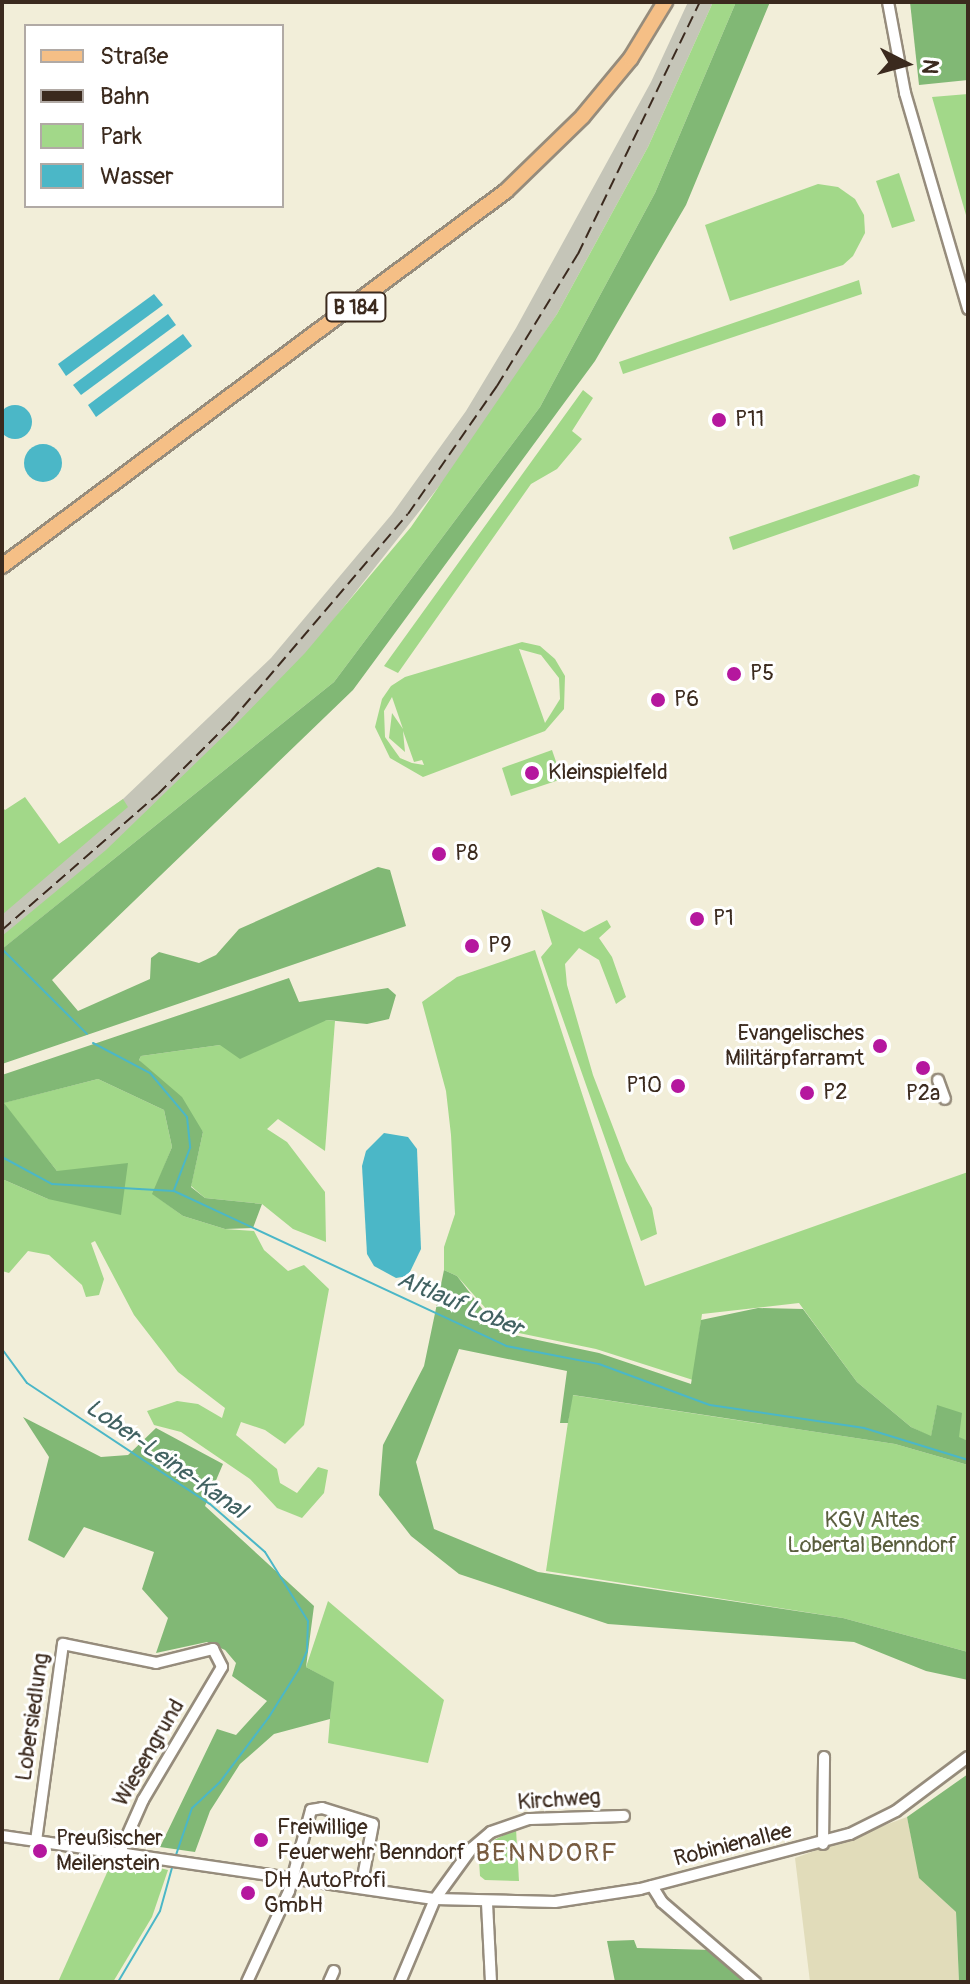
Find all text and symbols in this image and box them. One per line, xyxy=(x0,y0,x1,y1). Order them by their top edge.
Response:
legend xyxy=(24,24,284,208)
north arrow xyxy=(866,24,946,104)
text: Straße xyxy=(100,42,168,71)
text: N xyxy=(915,58,945,75)
text: Bahn xyxy=(100,82,150,111)
text: Park xyxy=(100,122,142,151)
text: Wasser xyxy=(100,162,174,191)
road number: B 184 xyxy=(324,291,388,323)
place label: P11 xyxy=(735,407,764,433)
marker: P11 xyxy=(710,411,728,429)
place label: P5 xyxy=(750,661,774,687)
marker: P5 xyxy=(725,665,743,683)
place label: P6 xyxy=(674,687,699,713)
marker: P6 xyxy=(649,691,667,709)
place label: Kleinspielfeld xyxy=(548,760,668,786)
marker: Kleinspielfeld xyxy=(523,764,541,782)
place label: P8 xyxy=(455,841,478,867)
marker: P8 xyxy=(430,845,448,863)
place label: P1 xyxy=(713,906,734,932)
marker: P1 xyxy=(688,910,706,928)
place label: P9 xyxy=(488,933,511,959)
marker: P9 xyxy=(463,937,481,955)
place label: Evangelisches Militärpfarramt xyxy=(725,1020,864,1072)
marker: Evangelisches Militärpfarramt xyxy=(871,1037,889,1055)
marker: P2a xyxy=(914,1059,932,1077)
place label: P10 xyxy=(626,1073,662,1099)
marker: P10 xyxy=(669,1077,687,1095)
place label: P2 xyxy=(823,1080,847,1106)
place label: P2a xyxy=(906,1081,940,1107)
marker: P2 xyxy=(798,1084,816,1102)
water label: Altlauf Lober xyxy=(393,1265,527,1343)
water label: Lober-Leine-Kanal xyxy=(80,1393,252,1525)
park label: KGV Altes Lobertal Benndorf xyxy=(787,1507,957,1558)
street label: Lobersiedlung xyxy=(11,1651,55,1783)
street label: Wiesengrund xyxy=(108,1695,190,1811)
street label: Kirchweg xyxy=(517,1784,601,1816)
place label: Freiwillige Feuerwehr Benndorf xyxy=(277,1814,466,1866)
street label: Robinienallee xyxy=(671,1818,795,1872)
place label: Preußischer Meilenstein xyxy=(56,1825,163,1876)
marker: Freiwillige Feuerwehr Benndorf xyxy=(252,1831,270,1849)
district label: BENNDORF xyxy=(475,1838,619,1870)
marker: Preußischer Meilenstein xyxy=(31,1842,49,1860)
place label: DH AutoProfi GmbH xyxy=(264,1867,385,1918)
marker: DH AutoProfi GmbH xyxy=(239,1884,257,1902)

